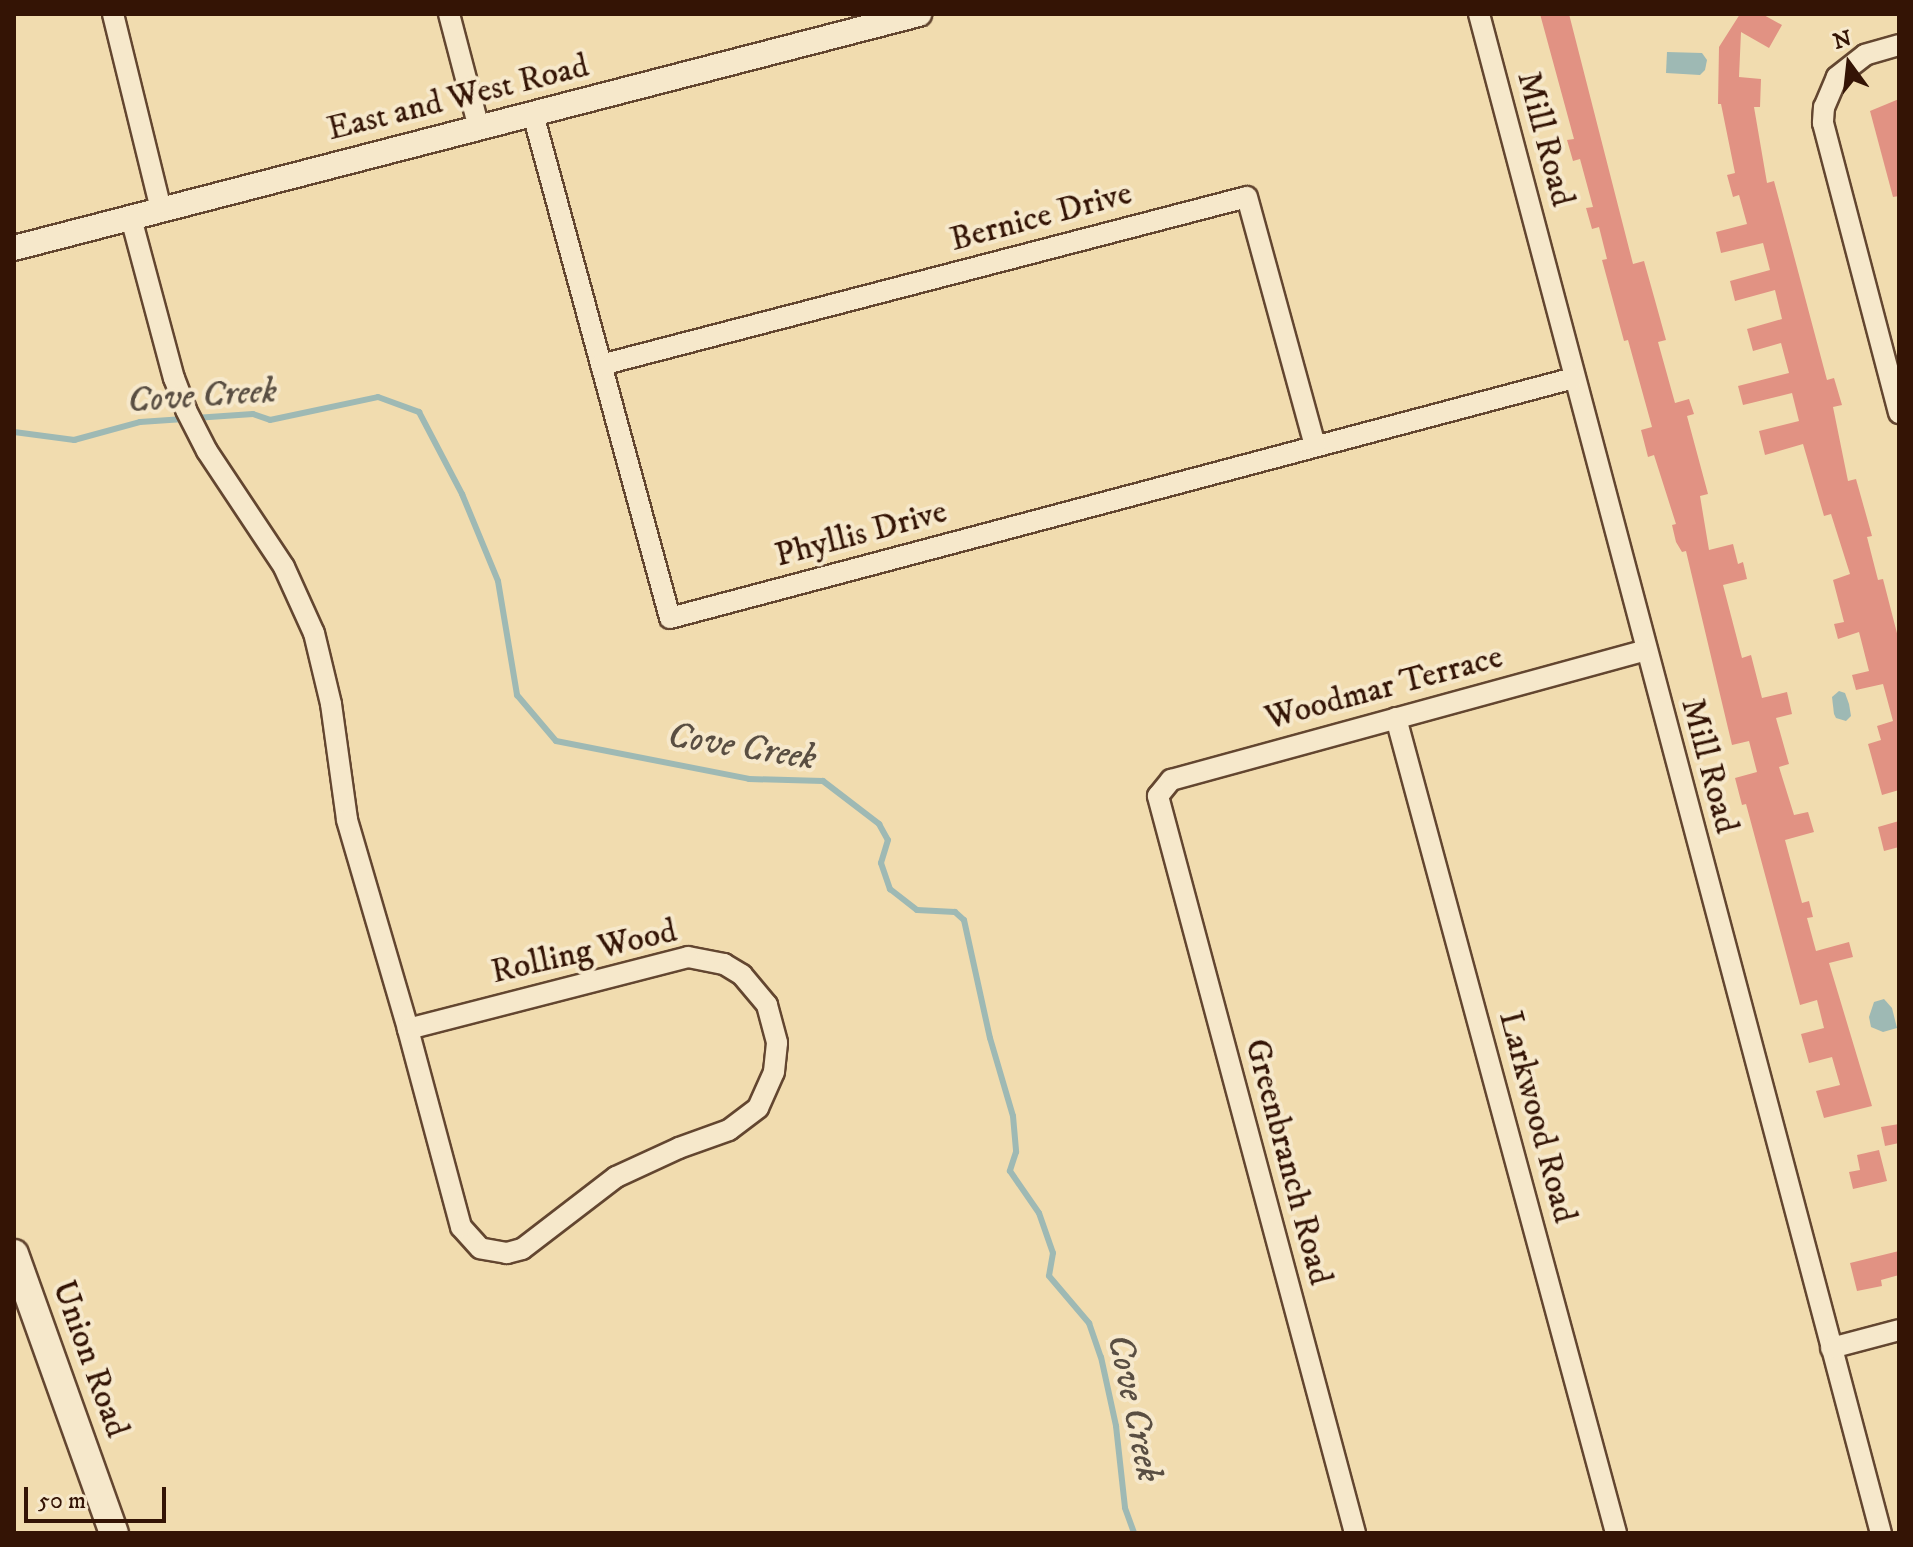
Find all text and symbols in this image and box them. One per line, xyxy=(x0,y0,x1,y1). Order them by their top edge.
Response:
north arrow xyxy=(1809,24,1889,104)
text: N xyxy=(1830,25,1855,56)
street label: East and West Road xyxy=(323,46,593,150)
street label: Mill Road xyxy=(1507,67,1583,211)
street label: Bernice Drive xyxy=(946,173,1136,261)
water label: Cove Creek xyxy=(126,369,278,423)
street label: Phyllis Drive xyxy=(771,491,951,577)
street label: Woodmar Terrace xyxy=(1261,637,1507,739)
street label: Mill Road xyxy=(1671,694,1747,838)
water label: Cove Creek xyxy=(665,714,819,780)
street label: Rolling Wood xyxy=(487,911,681,993)
street label: Larkwood Road xyxy=(1489,1007,1585,1227)
street label: Greenbranch Road xyxy=(1236,1035,1340,1289)
street label: Union Road xyxy=(43,1275,137,1443)
water label: Cove Creek xyxy=(1097,1330,1171,1486)
scale bar xyxy=(28,1471,170,1521)
text: 50 m xyxy=(38,1486,86,1516)

